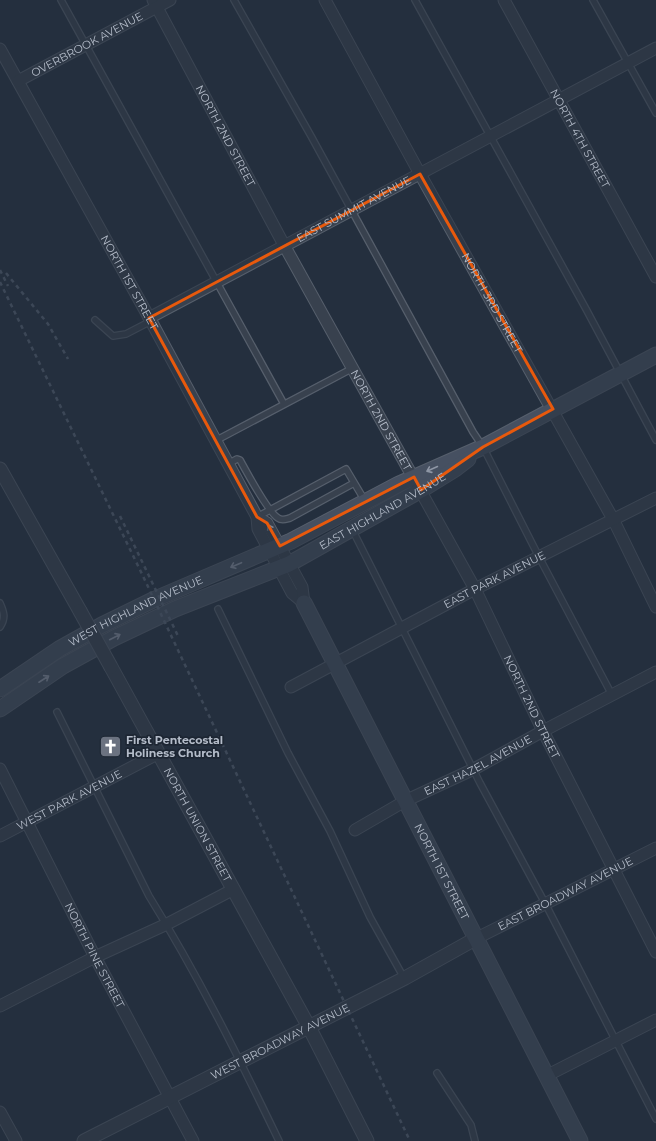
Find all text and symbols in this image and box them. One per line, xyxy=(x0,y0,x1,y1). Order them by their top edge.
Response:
street label: OVERBROOK AVENUE xyxy=(29,9,145,80)
street label: NORTH 2ND STREET xyxy=(193,83,259,190)
street label: NORTH 4TH STREET xyxy=(547,86,613,191)
street label: EAST SUMMIT AVENUE xyxy=(294,173,413,245)
street label: NORTH 1ST STREET xyxy=(98,233,162,333)
street label: NORTH 3RD STREET xyxy=(459,251,526,356)
street label: NORTH 2ND STREET xyxy=(348,367,415,474)
one-way arrow xyxy=(426,466,438,473)
street label: EAST HIGHLAND AVENUE xyxy=(317,469,448,553)
one-way arrow xyxy=(267,524,274,536)
street label: EAST PARK AVENUE xyxy=(441,548,548,612)
one-way arrow xyxy=(231,562,243,569)
street label: WEST HIGHLAND AVENUE xyxy=(66,573,205,649)
one-way arrow xyxy=(109,633,121,640)
street label: NORTH 2ND STREET xyxy=(501,653,563,761)
one-way arrow xyxy=(38,675,49,683)
street label: EAST HAZEL AVENUE xyxy=(422,732,534,798)
church icon: First Pentecostal Holiness Church xyxy=(98,733,124,759)
place label: First Pentecostal Holiness Church xyxy=(126,733,223,760)
street label: NORTH UNION STREET xyxy=(161,765,235,885)
street label: WEST PARK AVENUE xyxy=(14,767,124,833)
street label: NORTH 1ST STREET xyxy=(411,821,473,923)
street label: EAST BROADWAY AVENUE xyxy=(495,854,635,934)
street label: NORTH PINE STREET xyxy=(62,900,128,1011)
street label: WEST BROADWAY AVENUE xyxy=(208,1000,352,1082)

